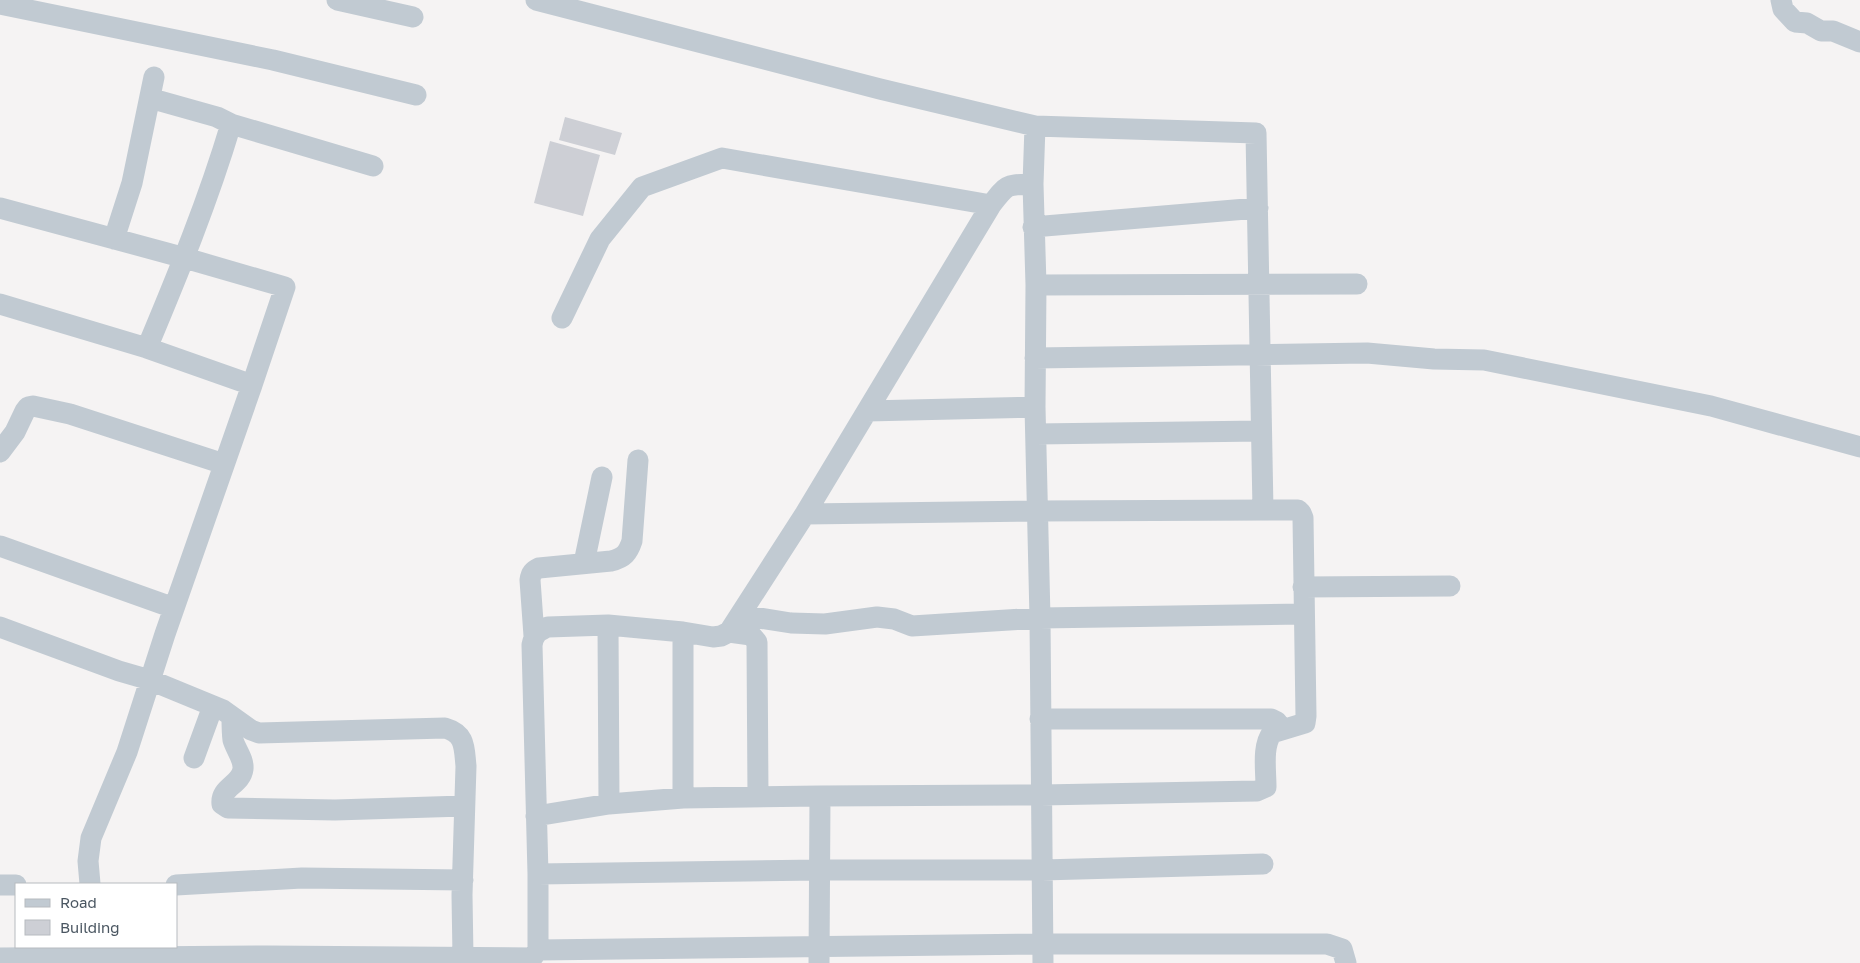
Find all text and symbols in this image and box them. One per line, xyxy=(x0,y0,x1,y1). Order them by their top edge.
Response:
legend xyxy=(15,883,178,948)
text: Road xyxy=(60,893,97,911)
text: Building xyxy=(60,918,120,936)

